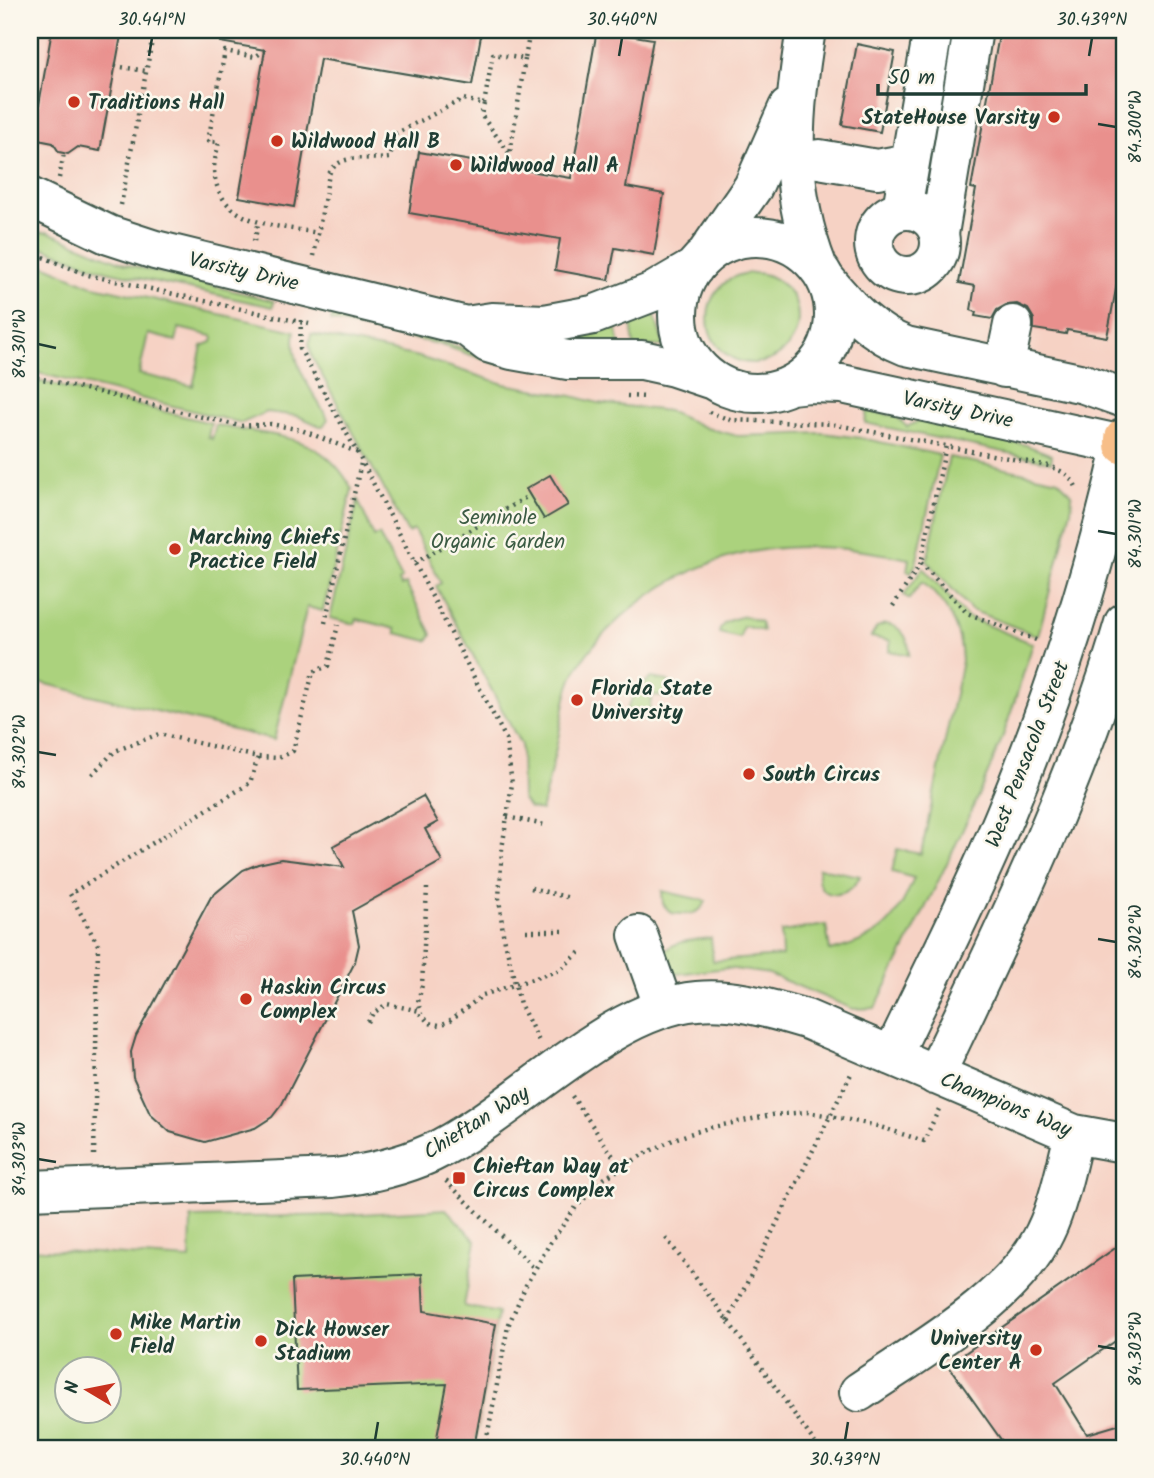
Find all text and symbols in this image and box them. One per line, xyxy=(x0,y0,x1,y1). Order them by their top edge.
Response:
text: 30.441°N xyxy=(118,6,186,35)
text: 30.440°N xyxy=(587,6,657,35)
text: 30.439°N xyxy=(1057,6,1127,35)
scale bar xyxy=(878,52,1086,96)
text: 50 m xyxy=(888,62,935,95)
place label: Traditions Hall xyxy=(88,87,225,120)
text: 84.300°W xyxy=(1122,90,1151,164)
marker: Traditions Hall xyxy=(66,94,82,110)
place label: StateHouse Varsity xyxy=(862,102,1040,135)
marker: StateHouse Varsity xyxy=(1046,109,1062,125)
place label: Wildwood Hall B xyxy=(291,126,440,159)
marker: Wildwood Hall B xyxy=(269,133,285,149)
place label: Wildwood Hall A xyxy=(470,150,619,183)
marker: Wildwood Hall A xyxy=(448,157,464,173)
street label: Varsity Drive xyxy=(185,244,303,301)
text: 84.301°W xyxy=(6,309,35,379)
street label: Varsity Drive xyxy=(899,383,1016,438)
text: 84.301°W xyxy=(1122,499,1151,569)
park label: Seminole Organic Garden xyxy=(431,502,565,559)
place label: Marching Chiefs Practice Field xyxy=(189,522,340,579)
marker: Marching Chiefs Practice Field xyxy=(167,541,183,557)
street label: West Pensacola Street xyxy=(978,656,1080,853)
place label: Florida State University xyxy=(591,673,712,730)
marker: Florida State University xyxy=(569,692,585,708)
text: 84.302°W xyxy=(6,715,35,789)
place label: South Circus xyxy=(763,759,880,792)
marker: South Circus xyxy=(741,766,757,782)
text: 84.302°W xyxy=(1122,905,1151,979)
place label: Haskin Circus Complex xyxy=(260,972,386,1029)
marker: Haskin Circus Complex xyxy=(238,991,254,1007)
street label: Champions Way xyxy=(935,1064,1076,1147)
street label: Chieftan Way xyxy=(417,1077,537,1169)
text: 84.303°W xyxy=(6,1122,35,1196)
place label: Chieftan Way at Circus Complex xyxy=(473,1151,629,1208)
marker: Chieftan Way at Circus Complex xyxy=(451,1170,467,1186)
place label: Mike Martin Field xyxy=(130,1307,241,1364)
text: 84.303°W xyxy=(1122,1312,1151,1386)
place label: Dick Howser Stadium xyxy=(275,1314,390,1371)
place label: University Center A xyxy=(930,1323,1022,1380)
marker: Mike Martin Field xyxy=(108,1326,124,1342)
marker: Dick Howser Stadium xyxy=(253,1333,269,1349)
marker: University Center A xyxy=(1028,1342,1044,1358)
north arrow xyxy=(52,1356,122,1426)
text: N xyxy=(57,1379,89,1396)
text: 30.440°N xyxy=(340,1446,410,1475)
text: 30.439°N xyxy=(810,1446,880,1475)

